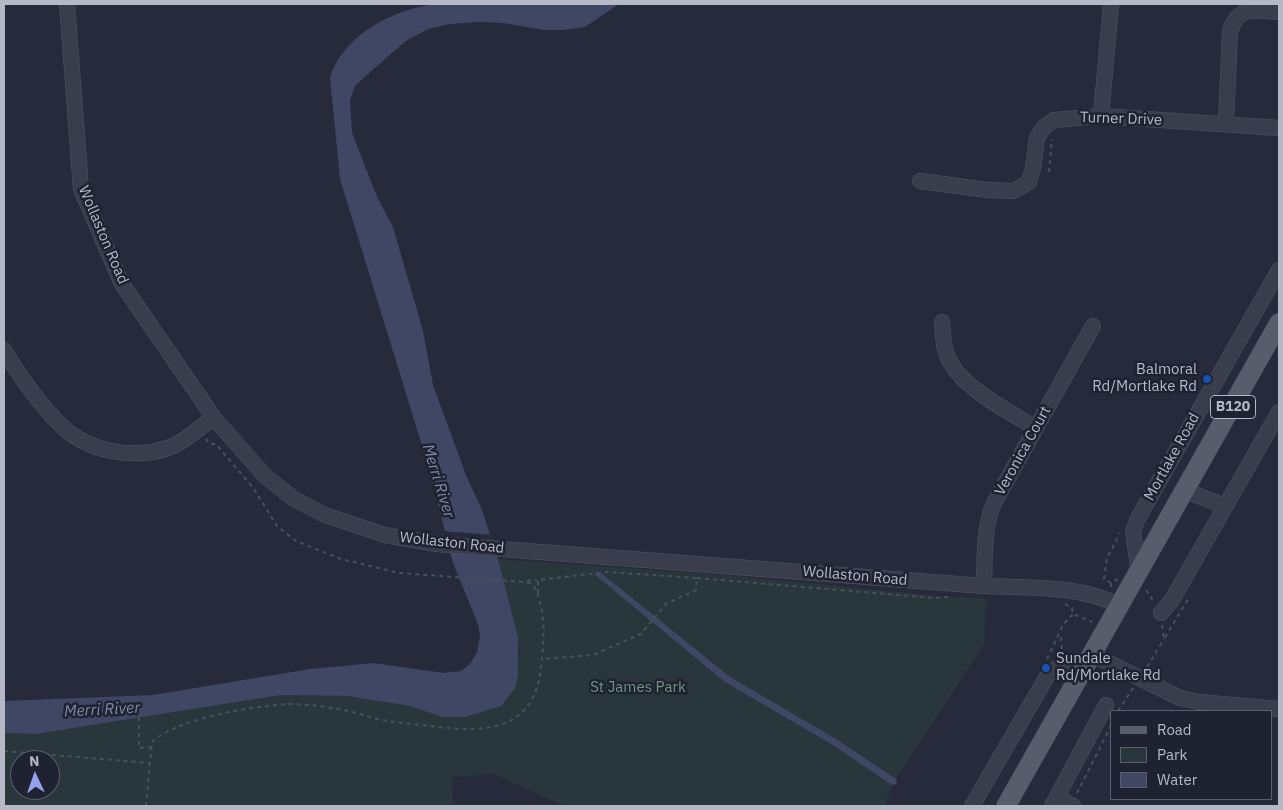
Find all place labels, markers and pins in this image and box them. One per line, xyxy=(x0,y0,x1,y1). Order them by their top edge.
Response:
place label: Balmoral Rd/Mortlake Rd xyxy=(1092,361,1197,396)
marker: Balmoral Rd/Mortlake Rd xyxy=(1201,373,1213,385)
place label: Sundale Rd/Mortlake Rd xyxy=(1056,650,1161,685)
marker: Sundale Rd/Mortlake Rd xyxy=(1040,662,1052,674)

